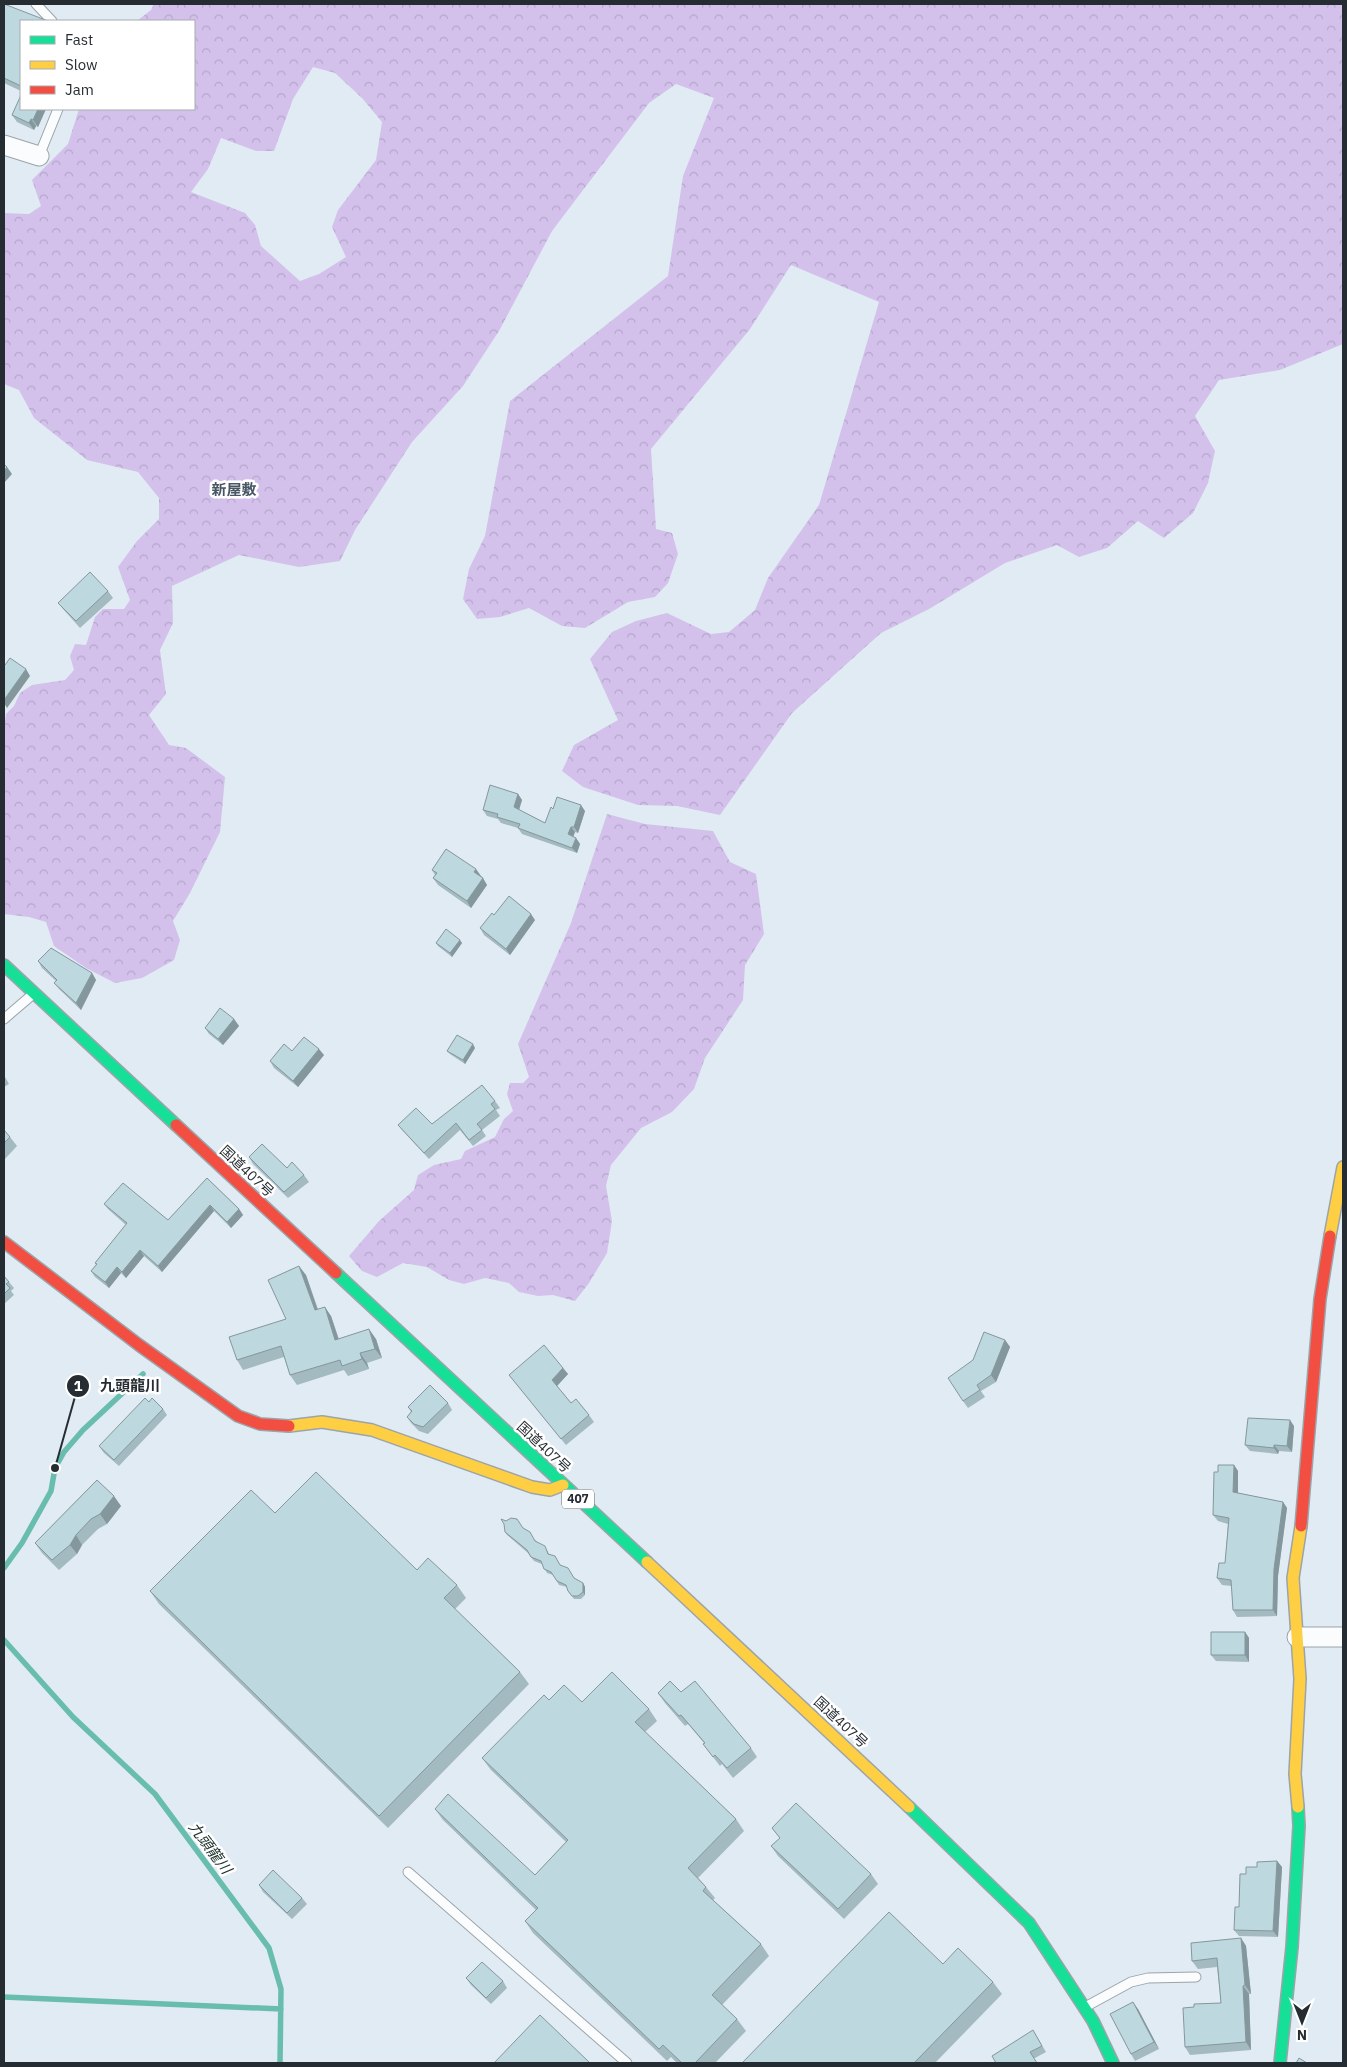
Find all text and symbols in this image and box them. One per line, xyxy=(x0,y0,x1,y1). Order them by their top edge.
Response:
legend xyxy=(20,20,195,110)
text: Fast xyxy=(65,30,93,49)
text: Slow xyxy=(65,55,98,74)
text: Jam xyxy=(65,80,94,99)
district label: 新屋敷 xyxy=(211,480,257,499)
street label: 国道407号 xyxy=(216,1142,278,1200)
callout: 九頭龍川 xyxy=(65,1371,170,1401)
text: 1 xyxy=(73,1376,83,1395)
text: 九頭龍川 xyxy=(100,1376,160,1395)
street label: 国道407号 xyxy=(513,1418,575,1476)
road number: 407 xyxy=(562,1490,594,1508)
street label: 国道407号 xyxy=(810,1693,872,1751)
water label: 九頭龍川 xyxy=(185,1818,237,1879)
north arrow xyxy=(1277,1997,1327,2047)
text: N xyxy=(1297,2026,1307,2044)

